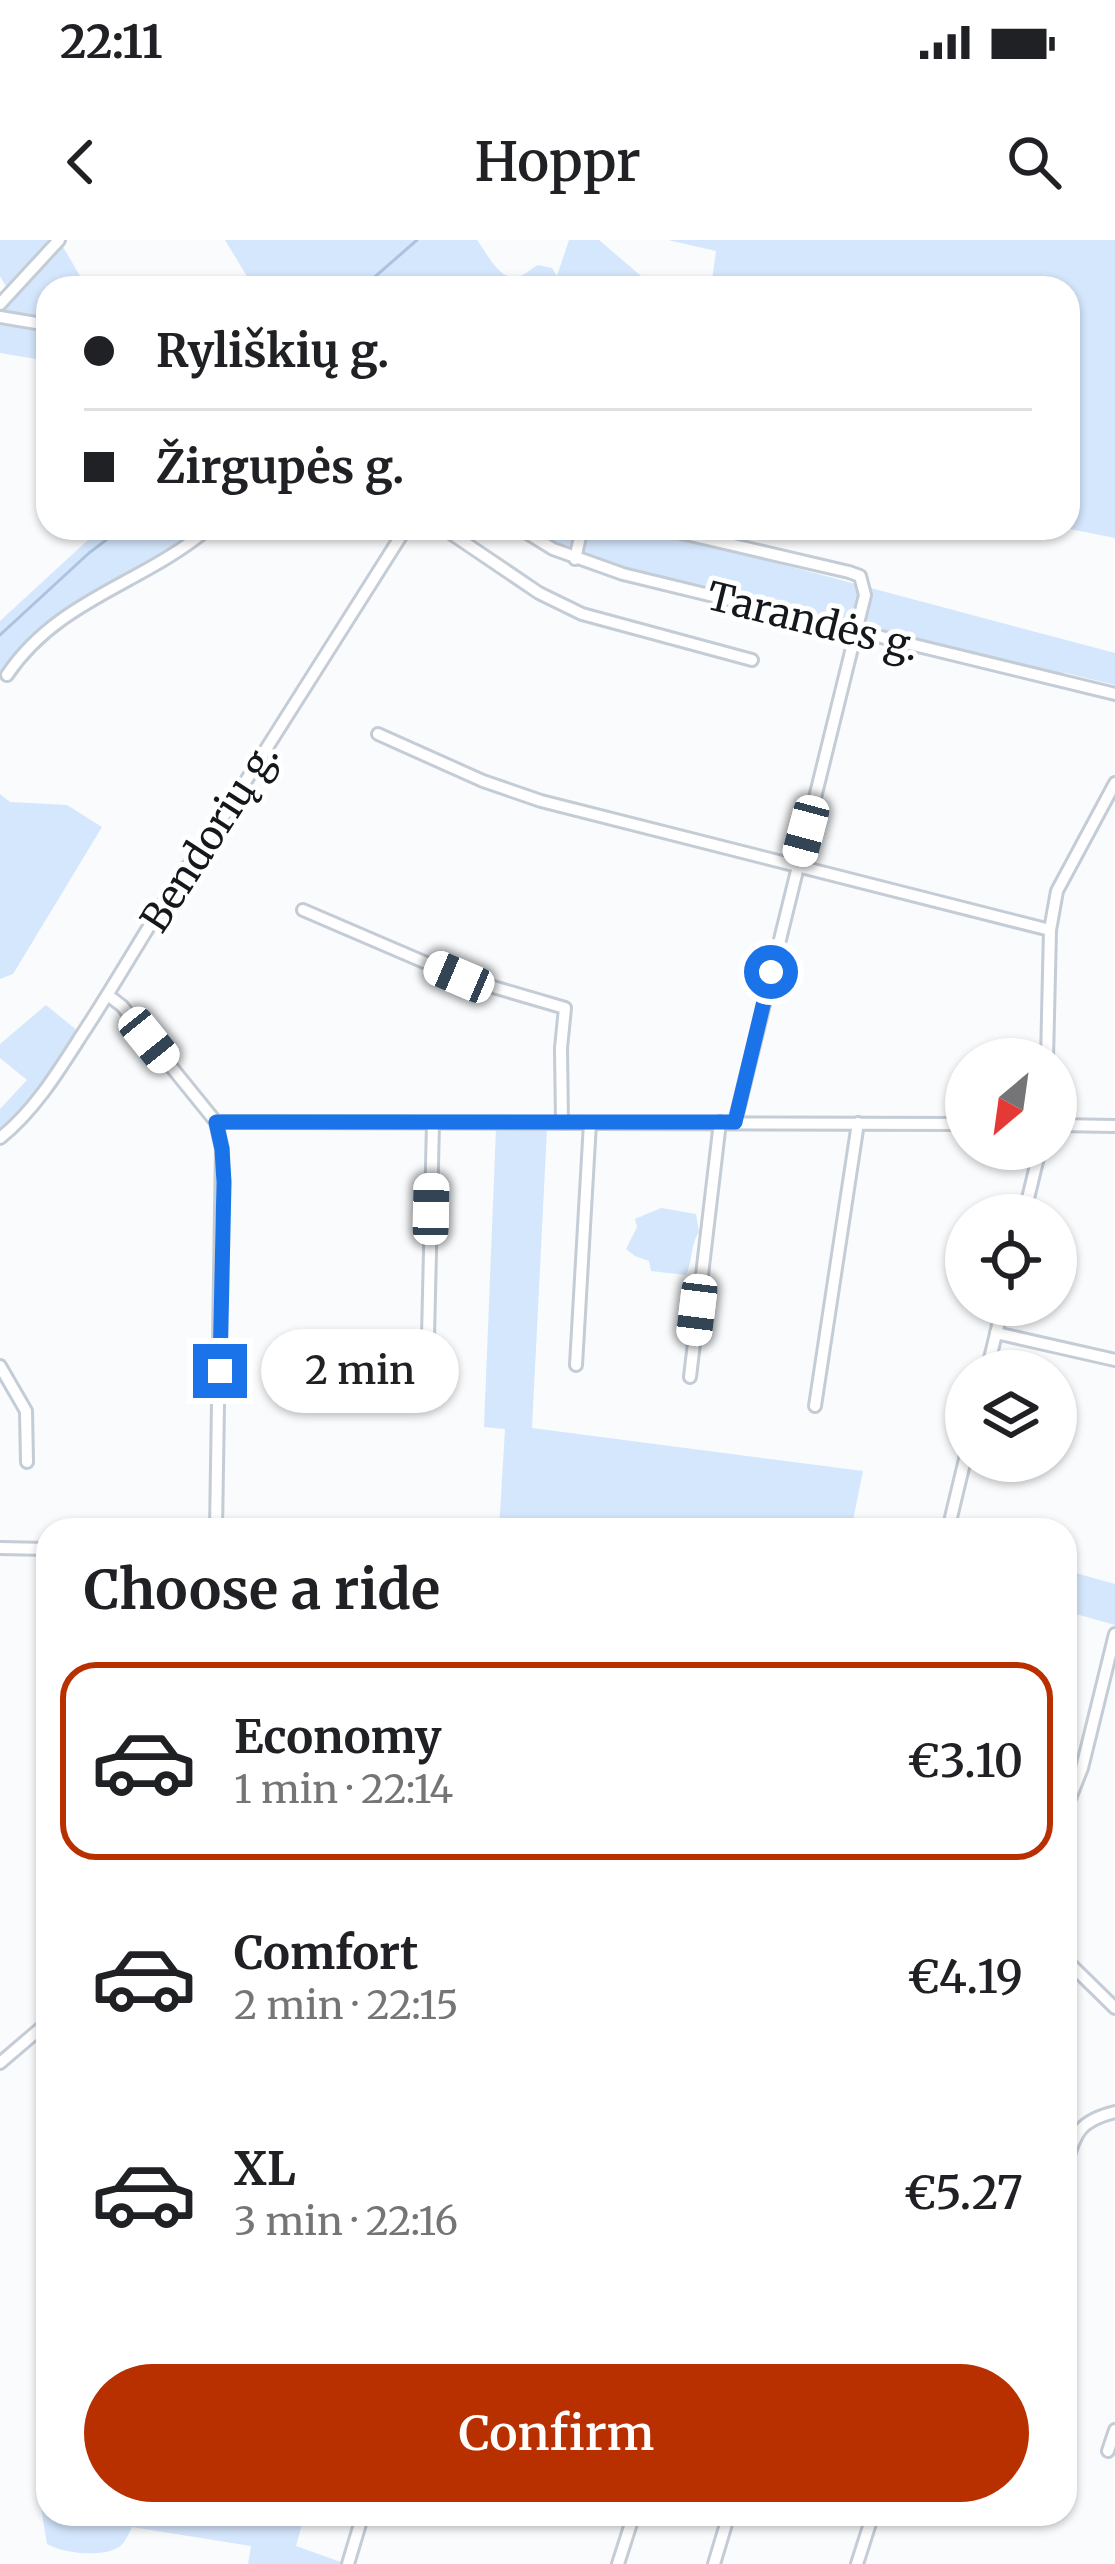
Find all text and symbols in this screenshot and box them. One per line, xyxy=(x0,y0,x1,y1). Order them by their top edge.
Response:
text: 22:11 xyxy=(60,14,163,70)
text: Hoppr xyxy=(474,128,641,196)
icon: back xyxy=(48,129,114,195)
icon: search xyxy=(1001,129,1067,195)
text: Ryliškių g. xyxy=(156,323,389,379)
text: Žirgupės g. xyxy=(156,439,404,495)
street label: Tarandės g. xyxy=(702,571,924,671)
street label: Bendorių g. xyxy=(130,733,289,941)
car xyxy=(779,792,833,870)
route start xyxy=(744,945,798,999)
car xyxy=(419,946,499,1008)
car xyxy=(112,1001,186,1079)
north arrow xyxy=(945,1038,1077,1170)
map controls xyxy=(945,1038,1077,1482)
car xyxy=(412,1173,450,1245)
button: locate xyxy=(945,1194,1077,1326)
car xyxy=(675,1272,719,1348)
callout: 2 min xyxy=(262,1329,460,1413)
route end xyxy=(193,1344,247,1398)
text: 2 min xyxy=(305,1346,415,1395)
button: layers xyxy=(945,1350,1077,1482)
text: Choose a ride xyxy=(84,1556,440,1624)
icon: car xyxy=(90,1707,198,1815)
text: Economy xyxy=(234,1709,442,1765)
text: €3.10 xyxy=(907,1733,1023,1789)
text: 1 min · 22:14 xyxy=(234,1765,453,1814)
icon: car xyxy=(90,1923,198,2031)
text: Comfort xyxy=(234,1925,418,1981)
text: €4.19 xyxy=(907,1949,1023,2005)
text: 2 min · 22:15 xyxy=(234,1981,458,2030)
icon: car xyxy=(90,2139,198,2247)
text: XL xyxy=(234,2141,296,2197)
text: €5.27 xyxy=(903,2165,1023,2221)
text: 3 min · 22:16 xyxy=(234,2197,458,2246)
button: Confirm xyxy=(84,2364,1029,2502)

